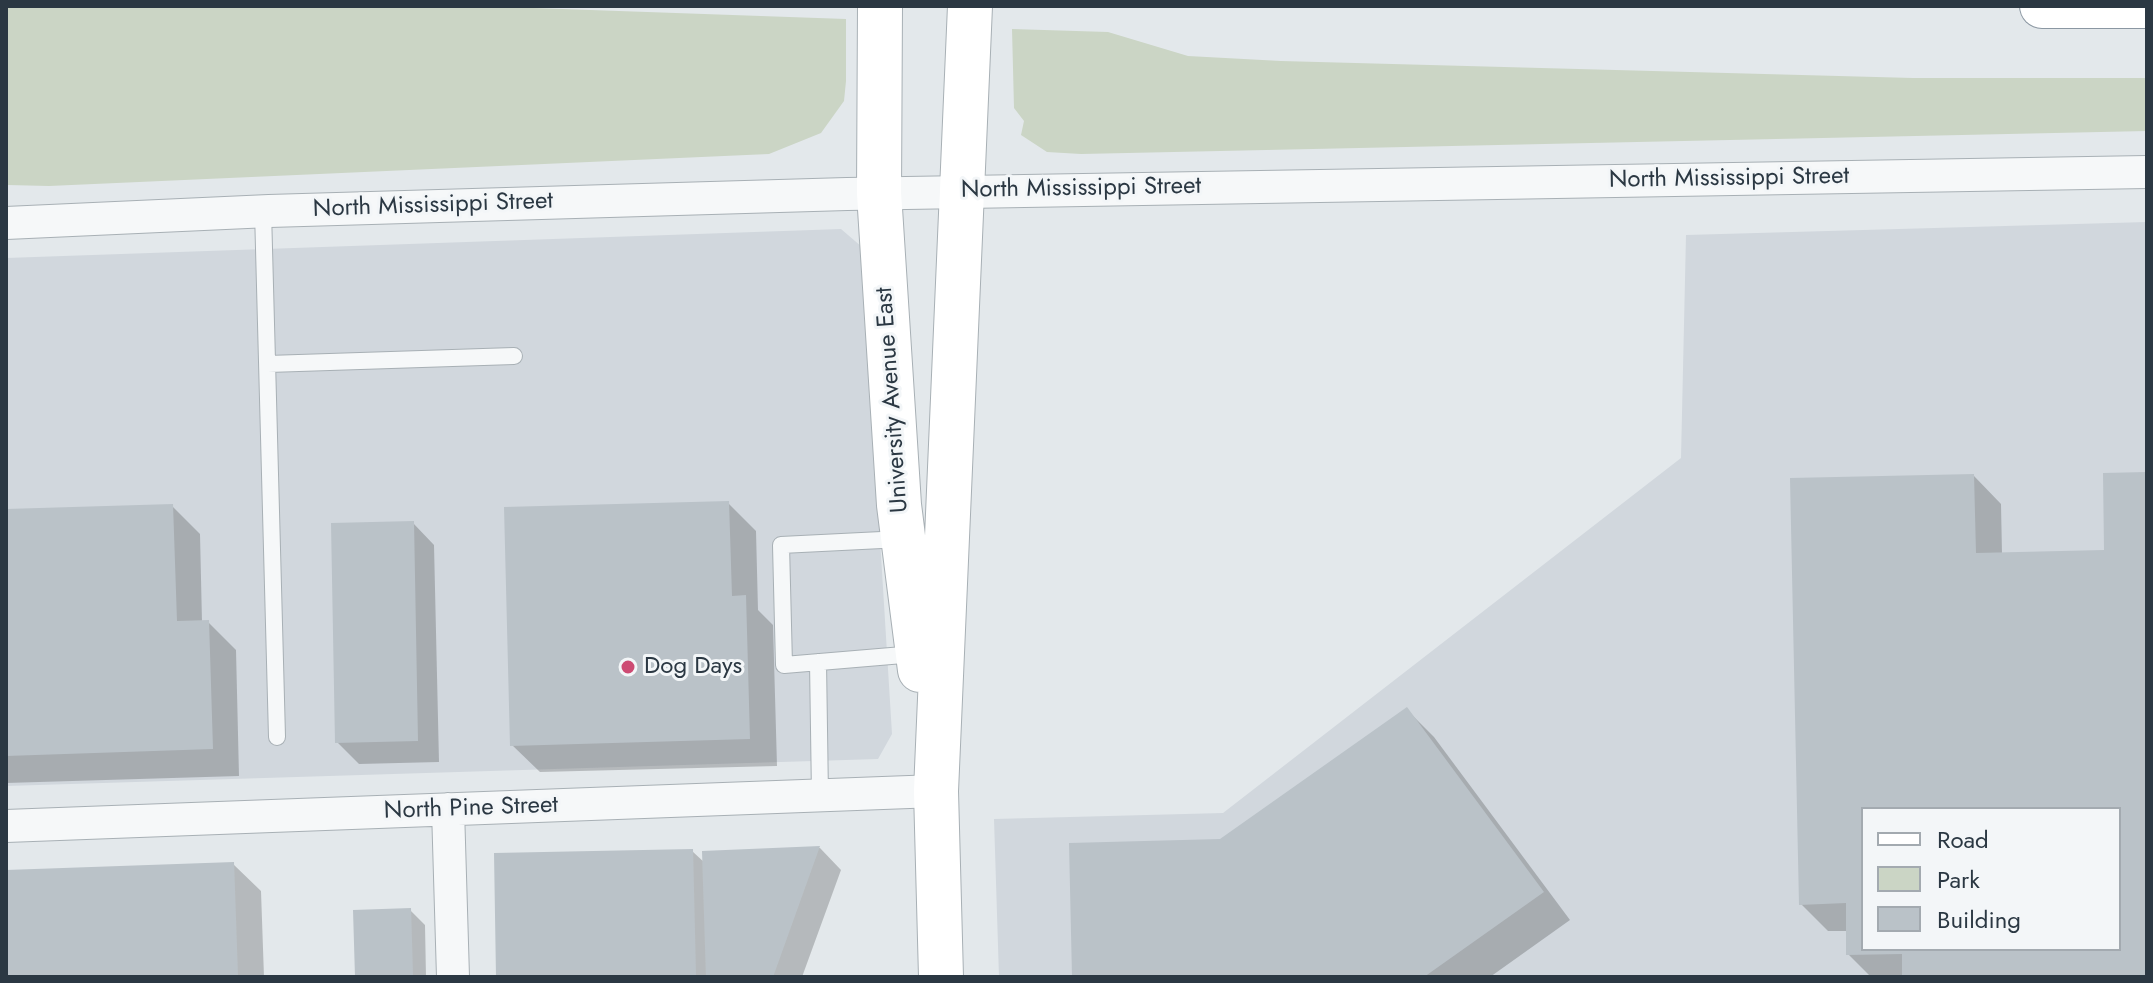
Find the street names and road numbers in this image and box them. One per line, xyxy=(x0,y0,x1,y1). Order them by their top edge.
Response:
street label: North Mississippi Street xyxy=(1609,163,1849,195)
street label: North Mississippi Street xyxy=(961,173,1201,205)
street label: North Mississippi Street xyxy=(312,187,554,225)
street label: University Avenue East xyxy=(871,286,915,514)
street label: North Pine Street xyxy=(383,792,559,826)

